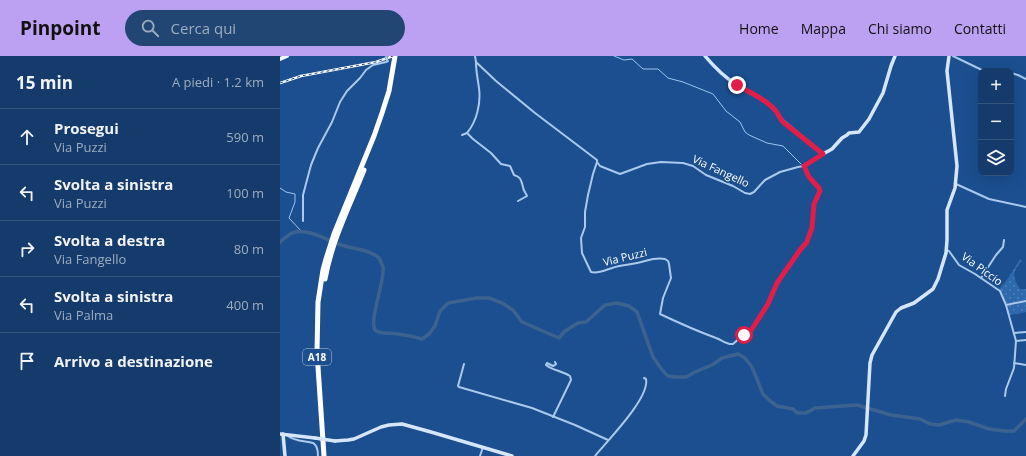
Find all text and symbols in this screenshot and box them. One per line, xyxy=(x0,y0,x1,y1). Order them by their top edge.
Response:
search box xyxy=(125,10,405,46)
text: Pinpoint xyxy=(20,15,101,41)
icon: search xyxy=(139,17,161,39)
text: Cerca qui xyxy=(171,18,236,38)
text: Home xyxy=(739,19,779,38)
text: Mappa xyxy=(801,19,846,38)
text: Chi siamo xyxy=(868,19,932,38)
text: Contatti xyxy=(954,19,1006,38)
map controls xyxy=(978,68,1014,176)
button: + xyxy=(978,68,1014,104)
text: 15 min xyxy=(16,71,73,94)
text: A piedi · 1.2 km xyxy=(172,73,264,91)
route end xyxy=(728,76,746,94)
button: − xyxy=(978,104,1014,140)
text: Prosegui xyxy=(54,118,119,138)
icon: ahead xyxy=(16,126,38,148)
text: 590 m xyxy=(226,128,264,146)
text: Via Puzzi xyxy=(54,138,107,156)
button: layers xyxy=(978,140,1014,176)
street label: Via Fangello xyxy=(690,151,752,190)
text: Svolta a sinistra xyxy=(54,174,173,194)
icon: left xyxy=(16,182,38,204)
text: 100 m xyxy=(226,184,264,202)
text: Via Puzzi xyxy=(54,194,107,212)
text: Svolta a destra xyxy=(54,230,165,250)
icon: right xyxy=(16,238,38,260)
text: 80 m xyxy=(234,240,264,258)
street label: Via Puzzi xyxy=(601,244,648,269)
street label: Via Piccio xyxy=(959,249,1006,289)
text: Via Fangello xyxy=(54,250,126,268)
text: Svolta a sinistra xyxy=(54,286,173,306)
icon: left xyxy=(16,294,38,316)
text: 400 m xyxy=(226,296,264,314)
text: Via Palma xyxy=(54,306,113,324)
route start xyxy=(735,326,753,344)
road number: A18 xyxy=(303,349,331,365)
icon: arrive xyxy=(16,350,38,372)
text: Arrivo a destinazione xyxy=(54,351,213,371)

